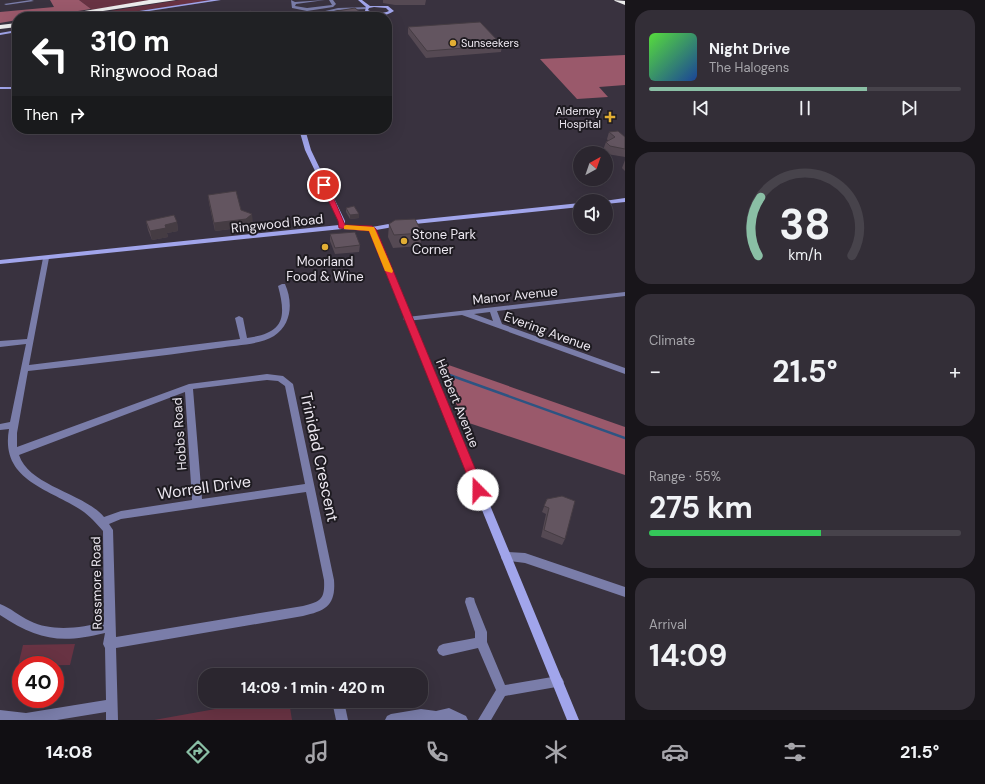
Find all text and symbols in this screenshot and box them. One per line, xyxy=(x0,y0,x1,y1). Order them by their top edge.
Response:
text: 310 m xyxy=(90,23,170,60)
icon: left xyxy=(24,28,76,80)
place label: Sunseekers xyxy=(461,36,519,50)
marker: Sunseekers xyxy=(448,38,458,48)
text: Night Drive xyxy=(709,39,790,59)
text: Ringwood Road xyxy=(90,59,218,83)
text: The Halogens xyxy=(709,59,789,76)
icon: previous xyxy=(690,97,712,119)
icon: pause xyxy=(794,97,816,119)
icon: next xyxy=(898,97,920,119)
icon: right xyxy=(66,104,88,126)
place label: Alderney Hospital xyxy=(556,104,601,131)
text: Then xyxy=(24,105,58,125)
marker: Alderney Hospital xyxy=(604,111,616,123)
north arrow xyxy=(573,146,613,186)
map controls xyxy=(573,146,613,234)
pin xyxy=(307,168,341,202)
icon: arrive xyxy=(313,174,335,196)
button: sound xyxy=(573,194,613,234)
text: 38 xyxy=(779,198,831,252)
street label: Ringwood Road xyxy=(230,210,324,237)
place label: Stone Park Corner xyxy=(412,226,477,258)
marker: Stone Park Corner xyxy=(399,236,409,246)
marker: Moorland Food & Wine xyxy=(320,242,330,252)
text: km/h xyxy=(788,246,822,264)
place label: Moorland Food & Wine xyxy=(286,253,364,285)
street label: Manor Avenue xyxy=(472,283,559,308)
street label: Evering Avenue xyxy=(502,308,594,355)
text: Climate xyxy=(649,332,695,349)
text: 21.5° xyxy=(772,352,838,391)
street label: Herbert Avenue xyxy=(432,356,483,450)
text: − xyxy=(649,357,661,386)
text: + xyxy=(949,357,961,386)
street label: Trinidad Crescent xyxy=(296,390,343,524)
street label: Hobbs Road xyxy=(168,397,191,471)
text: Range · 55% xyxy=(649,468,721,485)
position arrow xyxy=(457,469,499,511)
street label: Worrell Drive xyxy=(156,471,252,504)
text: 275 km xyxy=(649,488,753,527)
street label: Rossmore Road xyxy=(87,536,106,630)
text: Arrival xyxy=(649,616,687,633)
text: 14:09 xyxy=(649,636,727,675)
speed limit sign: 40 xyxy=(12,656,64,708)
text: 14:09 · 1 min · 420 m xyxy=(241,678,385,698)
icon: directions xyxy=(184,738,212,766)
icon: music xyxy=(303,738,331,766)
icon: phone xyxy=(423,738,451,766)
icon: climate xyxy=(542,738,570,766)
icon: car xyxy=(661,738,689,766)
icon: filters xyxy=(781,738,809,766)
text: 14:08 xyxy=(46,740,93,764)
text: 21.5° xyxy=(900,740,939,764)

